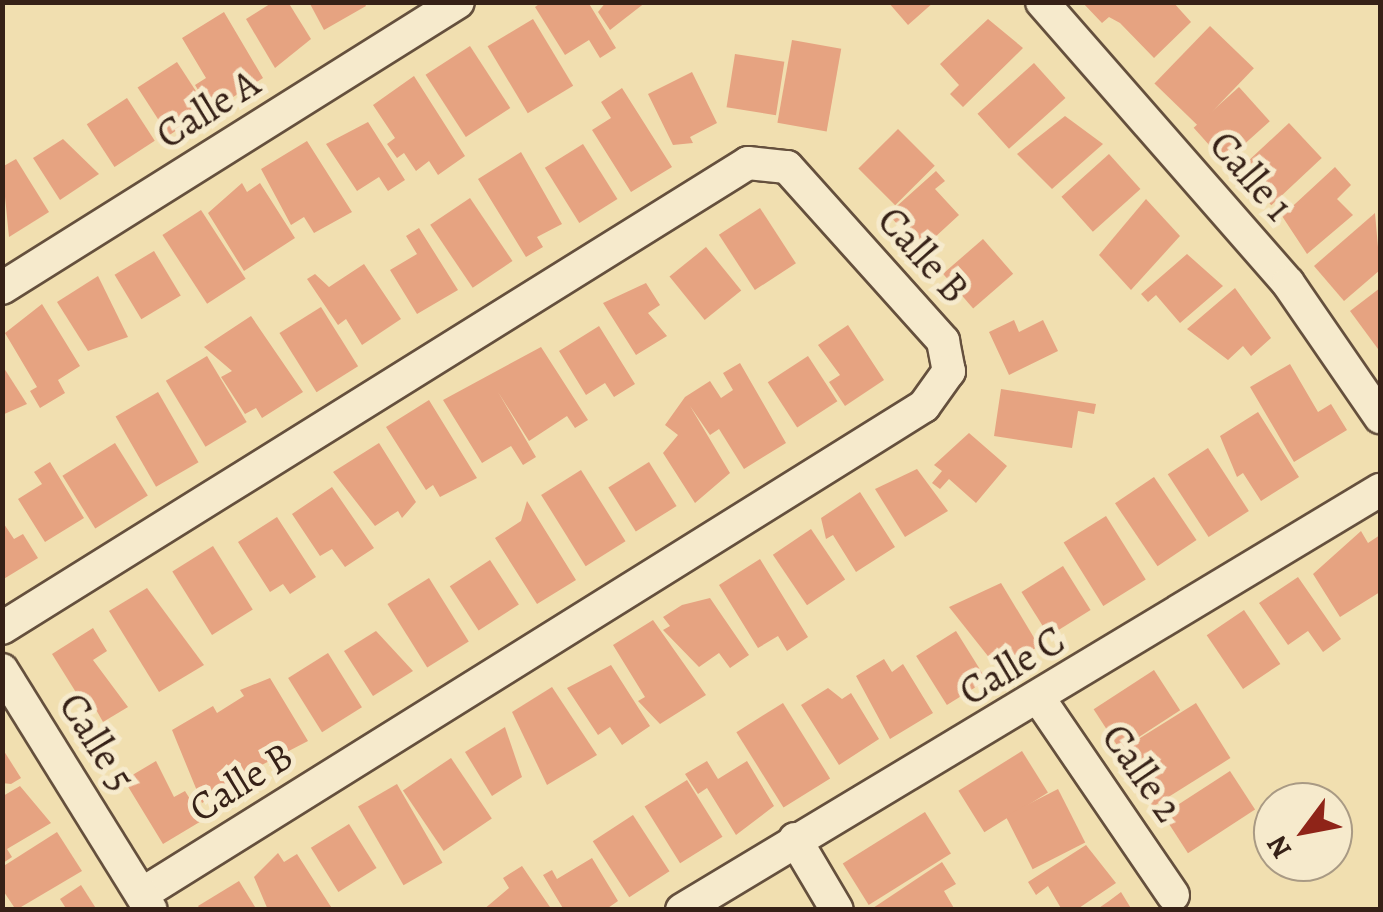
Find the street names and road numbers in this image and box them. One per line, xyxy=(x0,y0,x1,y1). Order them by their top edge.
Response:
street label: Calle A xyxy=(148,59,268,159)
street label: Calle 1 xyxy=(1199,121,1303,231)
street label: Calle B xyxy=(867,197,979,313)
street label: Calle C xyxy=(951,616,1073,716)
street label: Calle 5 xyxy=(48,684,146,800)
street label: Calle 2 xyxy=(1091,715,1193,831)
street label: Calle B xyxy=(180,732,302,832)

